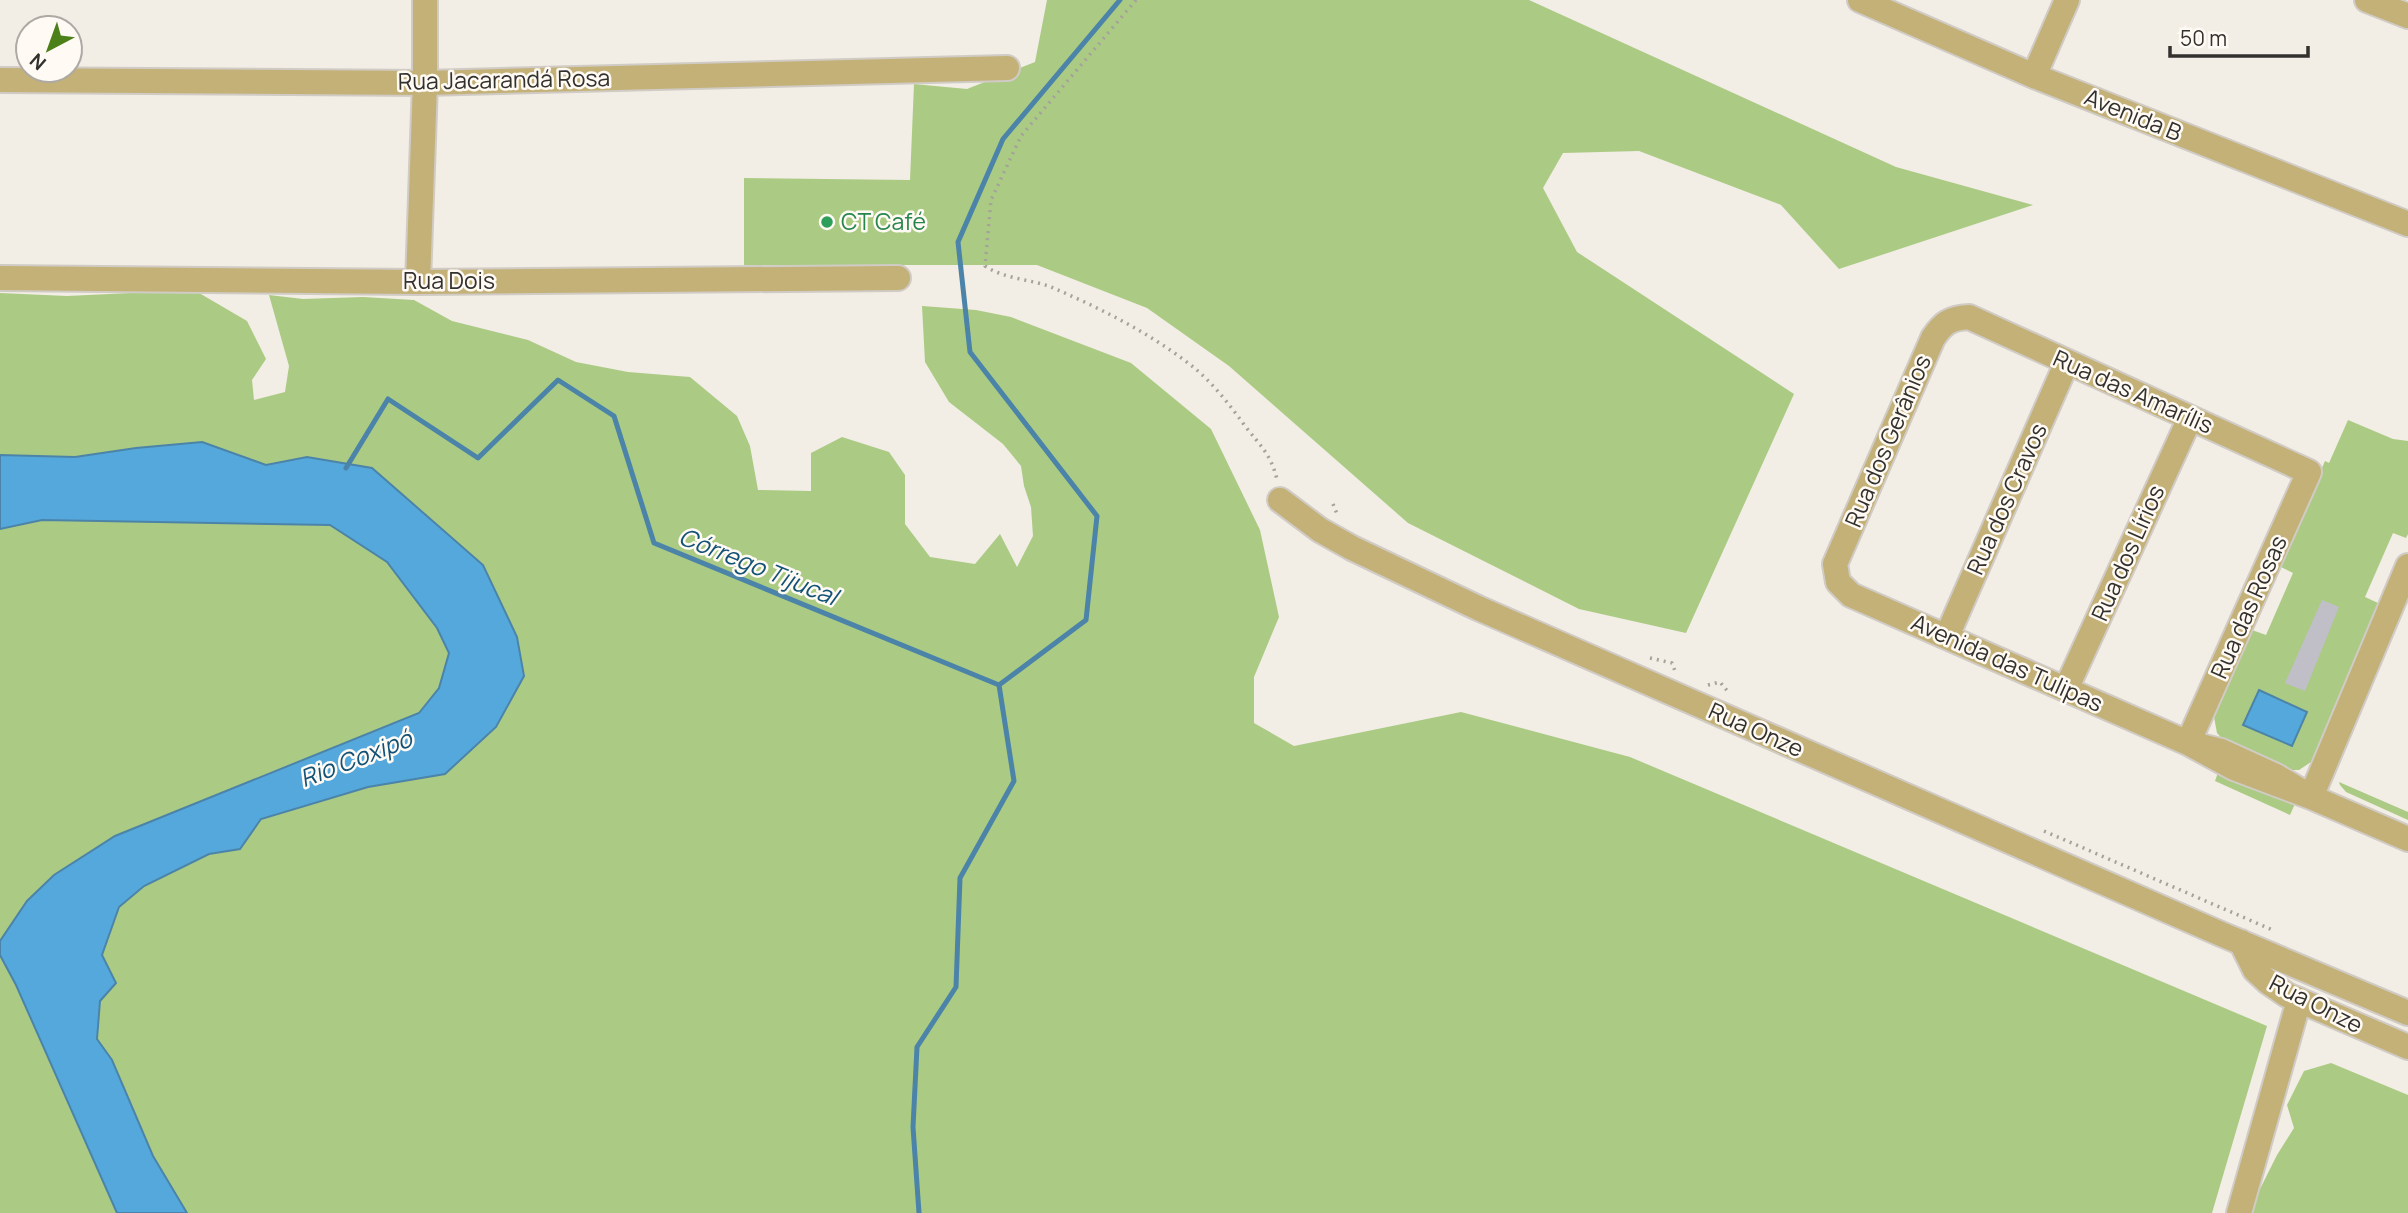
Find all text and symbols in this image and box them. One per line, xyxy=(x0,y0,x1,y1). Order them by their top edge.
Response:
north arrow xyxy=(14,14,84,84)
scale bar xyxy=(2170,14,2308,58)
text: 50 m xyxy=(2180,24,2227,52)
text: N xyxy=(24,48,52,76)
street label: Rua Jacarandá Rosa xyxy=(397,61,610,97)
street label: Avenida B xyxy=(2080,80,2187,148)
place label: CT Café xyxy=(841,205,926,237)
marker: CT Café xyxy=(819,214,835,230)
street label: Rua Dois xyxy=(403,264,495,296)
street label: Rua das Amarílis xyxy=(2048,341,2218,441)
street label: Rua dos Gerânios xyxy=(1836,350,1938,532)
street label: Rua dos Cravos xyxy=(1958,418,2054,579)
street label: Rua dos Lírios xyxy=(2083,480,2171,626)
water label: Córrego Tijucal xyxy=(674,519,846,614)
street label: Rua das Rosas xyxy=(2202,530,2294,683)
street label: Avenida das Tulipas xyxy=(1907,605,2108,719)
street label: Rua Onze xyxy=(1704,694,1809,764)
water label: Rio Coxipó xyxy=(295,720,418,794)
street label: Rua Onze xyxy=(2264,966,2369,1040)

